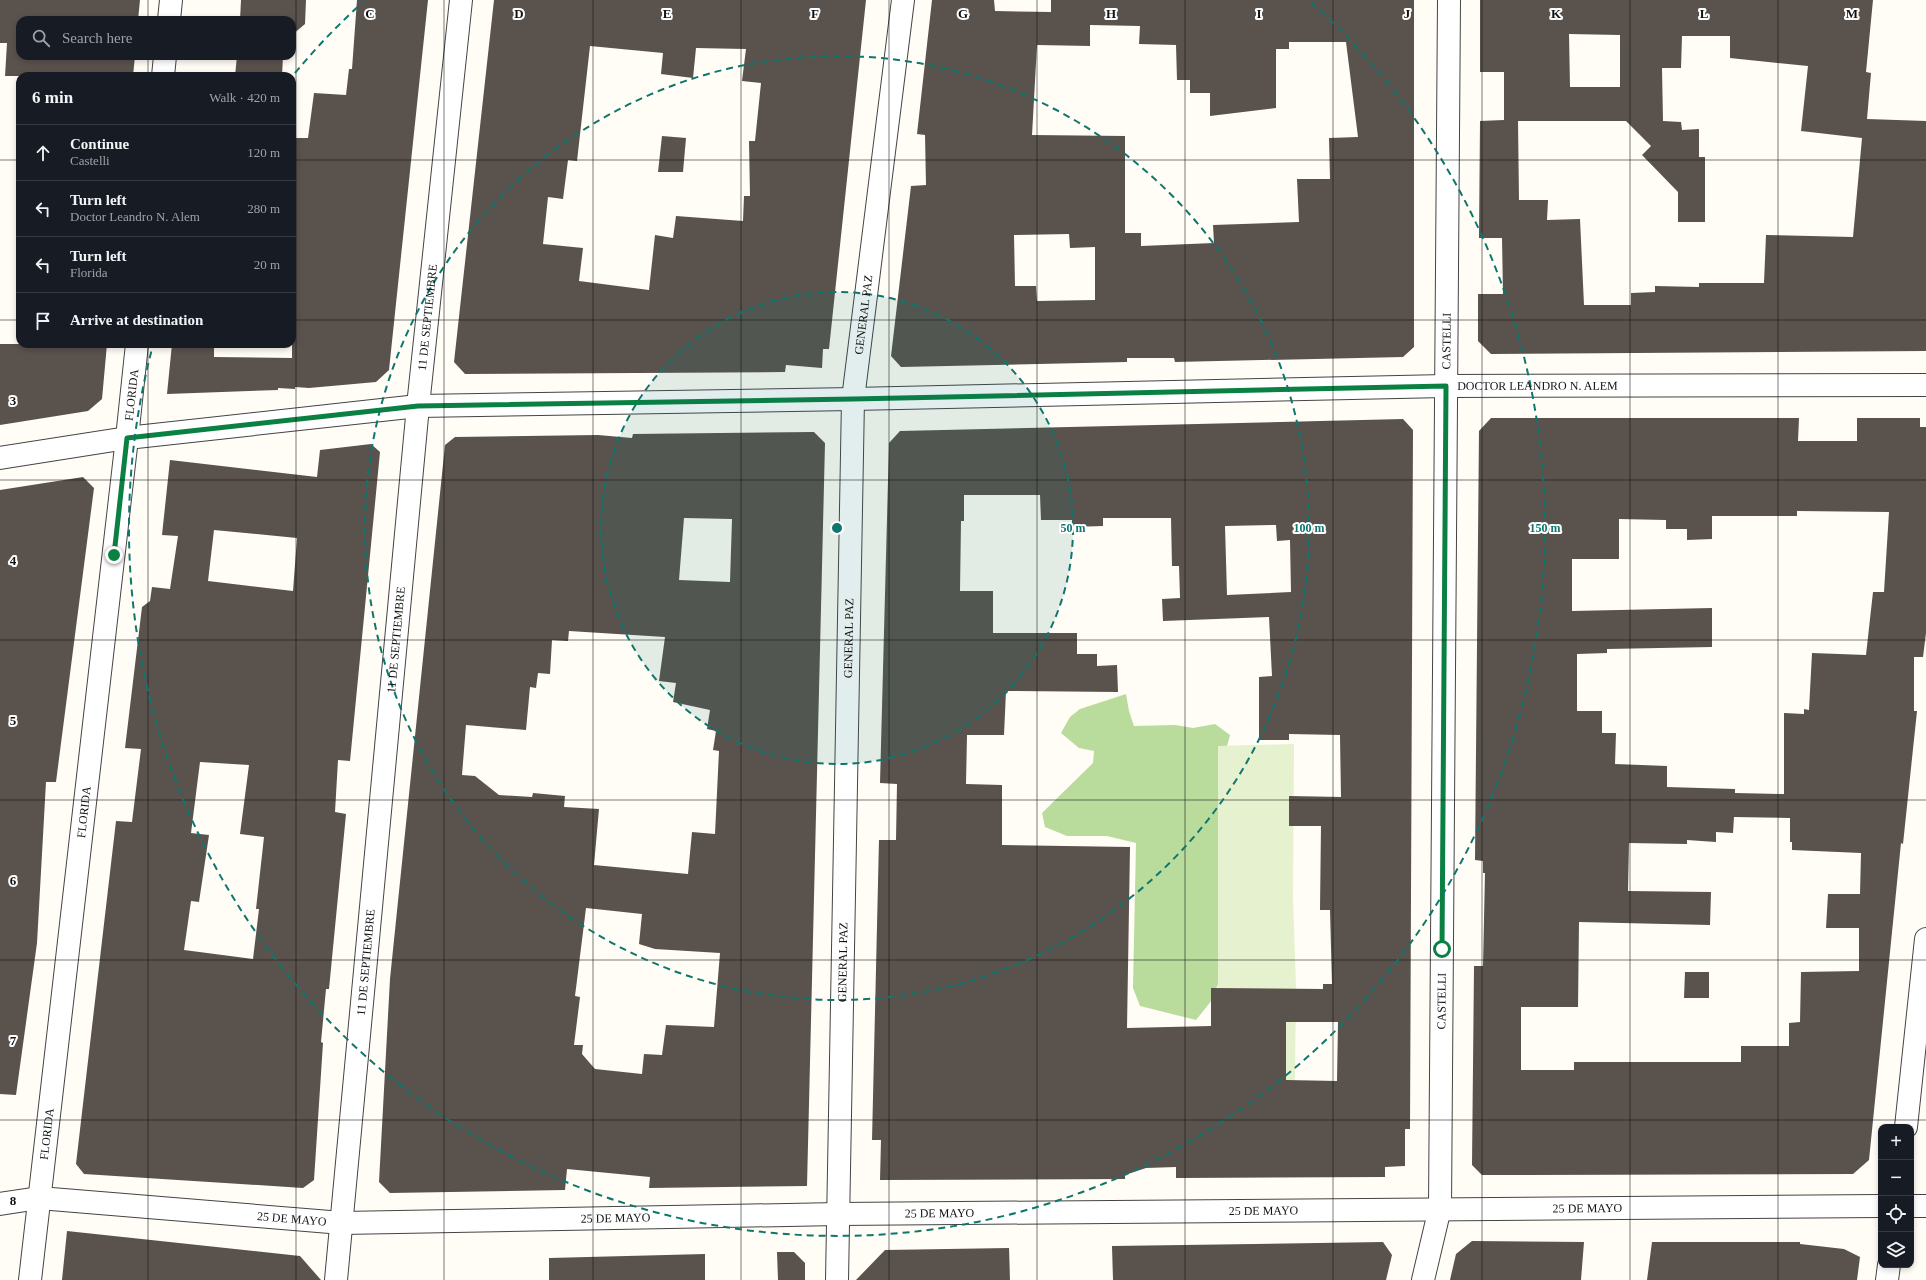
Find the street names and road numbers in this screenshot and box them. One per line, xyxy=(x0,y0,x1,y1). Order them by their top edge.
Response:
street label: 11 DE SEPTIEMBRE xyxy=(415,263,440,371)
street label: GENERAL PAZ xyxy=(852,274,875,355)
street label: CASTELLI xyxy=(1439,313,1454,369)
street label: FLORIDA xyxy=(122,368,141,421)
street label: DOCTOR LEANDRO N. ALEM xyxy=(1457,379,1618,393)
street label: 11 DE SEPTIEMBRE xyxy=(384,586,408,694)
street label: GENERAL PAZ xyxy=(841,598,856,678)
street label: FLORIDA xyxy=(74,785,94,839)
street label: 11 DE SEPTIEMBRE xyxy=(354,908,378,1016)
street label: GENERAL PAZ xyxy=(835,922,851,1002)
street label: CASTELLI xyxy=(1434,973,1449,1029)
street label: FLORIDA xyxy=(37,1107,57,1161)
street label: 25 DE MAYO xyxy=(1553,1201,1623,1216)
street label: 25 DE MAYO xyxy=(1229,1203,1299,1218)
street label: 25 DE MAYO xyxy=(905,1206,975,1220)
street label: 25 DE MAYO xyxy=(256,1209,327,1229)
street label: 25 DE MAYO xyxy=(581,1210,651,1226)

